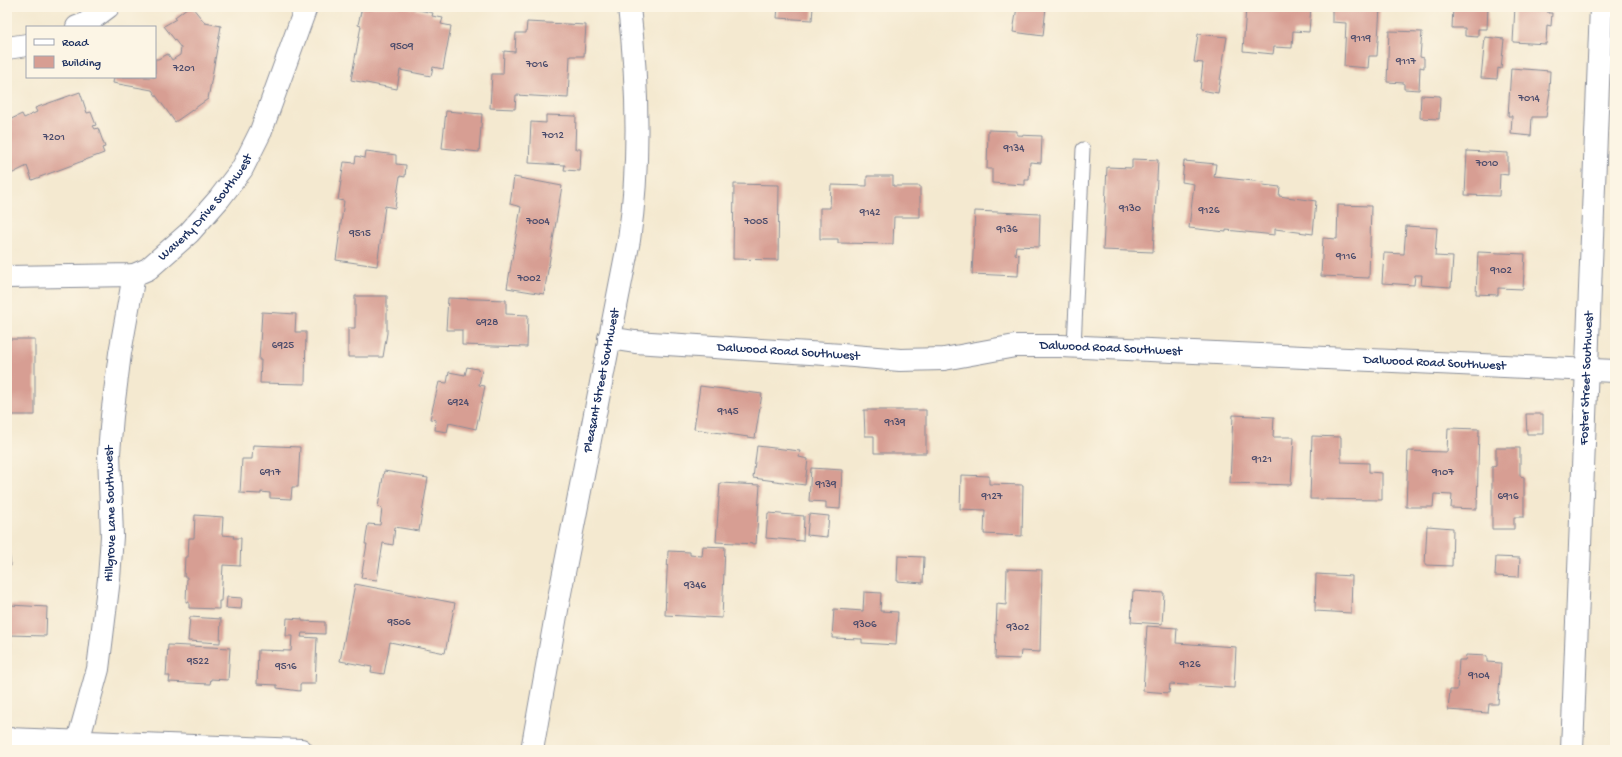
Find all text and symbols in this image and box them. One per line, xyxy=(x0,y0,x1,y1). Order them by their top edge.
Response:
legend xyxy=(26,26,156,78)
house number: 9119 xyxy=(1350,33,1371,45)
text: Road xyxy=(62,37,89,51)
house number: 9509 xyxy=(389,41,414,53)
house number: 9117 xyxy=(1395,56,1416,68)
text: Building xyxy=(61,57,101,71)
house number: 7016 xyxy=(525,59,548,71)
house number: 7201 xyxy=(172,63,195,75)
house number: 7014 xyxy=(1517,93,1541,105)
house number: 7012 xyxy=(541,130,565,142)
house number: 7201 xyxy=(42,132,65,144)
house number: 9134 xyxy=(1003,143,1025,155)
street label: Waverly Drive Southwest xyxy=(155,150,256,264)
house number: 7010 xyxy=(1475,158,1498,170)
house number: 9130 xyxy=(1118,203,1141,215)
house number: 9126 xyxy=(1198,205,1220,217)
house number: 9142 xyxy=(859,207,881,219)
house number: 7004 xyxy=(525,216,551,228)
house number: 7005 xyxy=(743,216,768,228)
house number: 9136 xyxy=(995,224,1018,236)
house number: 9515 xyxy=(348,228,371,240)
house number: 9116 xyxy=(1335,251,1356,263)
house number: 9102 xyxy=(1489,265,1512,277)
house number: 7002 xyxy=(516,273,541,285)
street label: Pleasant Street Southwest xyxy=(580,306,623,455)
street label: Foster Street Southwest xyxy=(1576,309,1597,446)
house number: 6928 xyxy=(476,317,498,329)
street label: Dalwood Road Southwest xyxy=(1039,338,1184,359)
house number: 6925 xyxy=(272,340,294,352)
street label: Dalwood Road Southwest xyxy=(716,340,862,364)
street label: Dalwood Road Southwest xyxy=(1362,352,1508,374)
house number: 6924 xyxy=(447,397,470,409)
house number: 9145 xyxy=(717,406,739,418)
house number: 9139 xyxy=(883,417,906,429)
street label: Hillgrove Lane Southwest xyxy=(101,443,120,582)
house number: 9121 xyxy=(1251,454,1272,466)
house number: 6917 xyxy=(259,467,281,479)
house number: 9107 xyxy=(1431,467,1454,479)
house number: 9139 xyxy=(814,479,837,491)
house number: 9127 xyxy=(980,491,1003,503)
house number: 6916 xyxy=(1497,491,1519,503)
house number: 9346 xyxy=(683,580,706,592)
house number: 9506 xyxy=(386,617,411,629)
house number: 9306 xyxy=(852,619,877,631)
house number: 9302 xyxy=(1006,622,1030,634)
house number: 9522 xyxy=(186,656,210,668)
house number: 9126 xyxy=(1179,659,1201,671)
house number: 9516 xyxy=(274,661,297,673)
house number: 9104 xyxy=(1467,670,1490,682)

